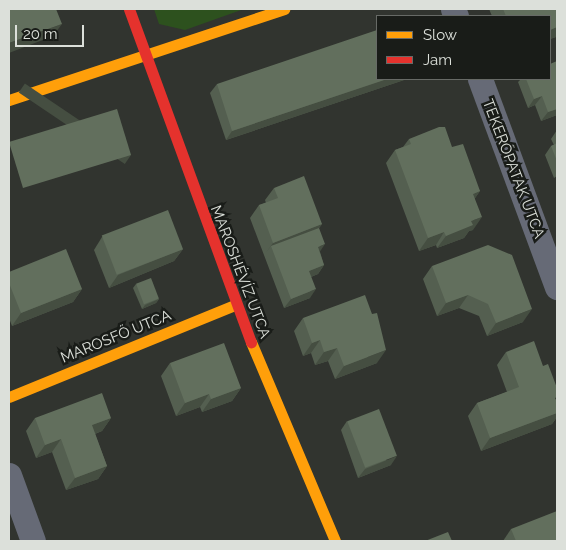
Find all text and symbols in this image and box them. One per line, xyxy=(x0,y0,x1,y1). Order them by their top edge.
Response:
scale bar xyxy=(18,15,86,47)
legend xyxy=(376,15,551,80)
text: 20 m xyxy=(23,25,58,43)
text: Slow xyxy=(423,26,457,44)
text: Jam xyxy=(423,51,452,69)
street label: TEKERŐPATAK UTCA xyxy=(478,97,548,241)
street label: MAROSHÉVÍZ UTCA xyxy=(206,203,274,341)
street label: MAROSFŐ UTCA xyxy=(58,307,174,367)

